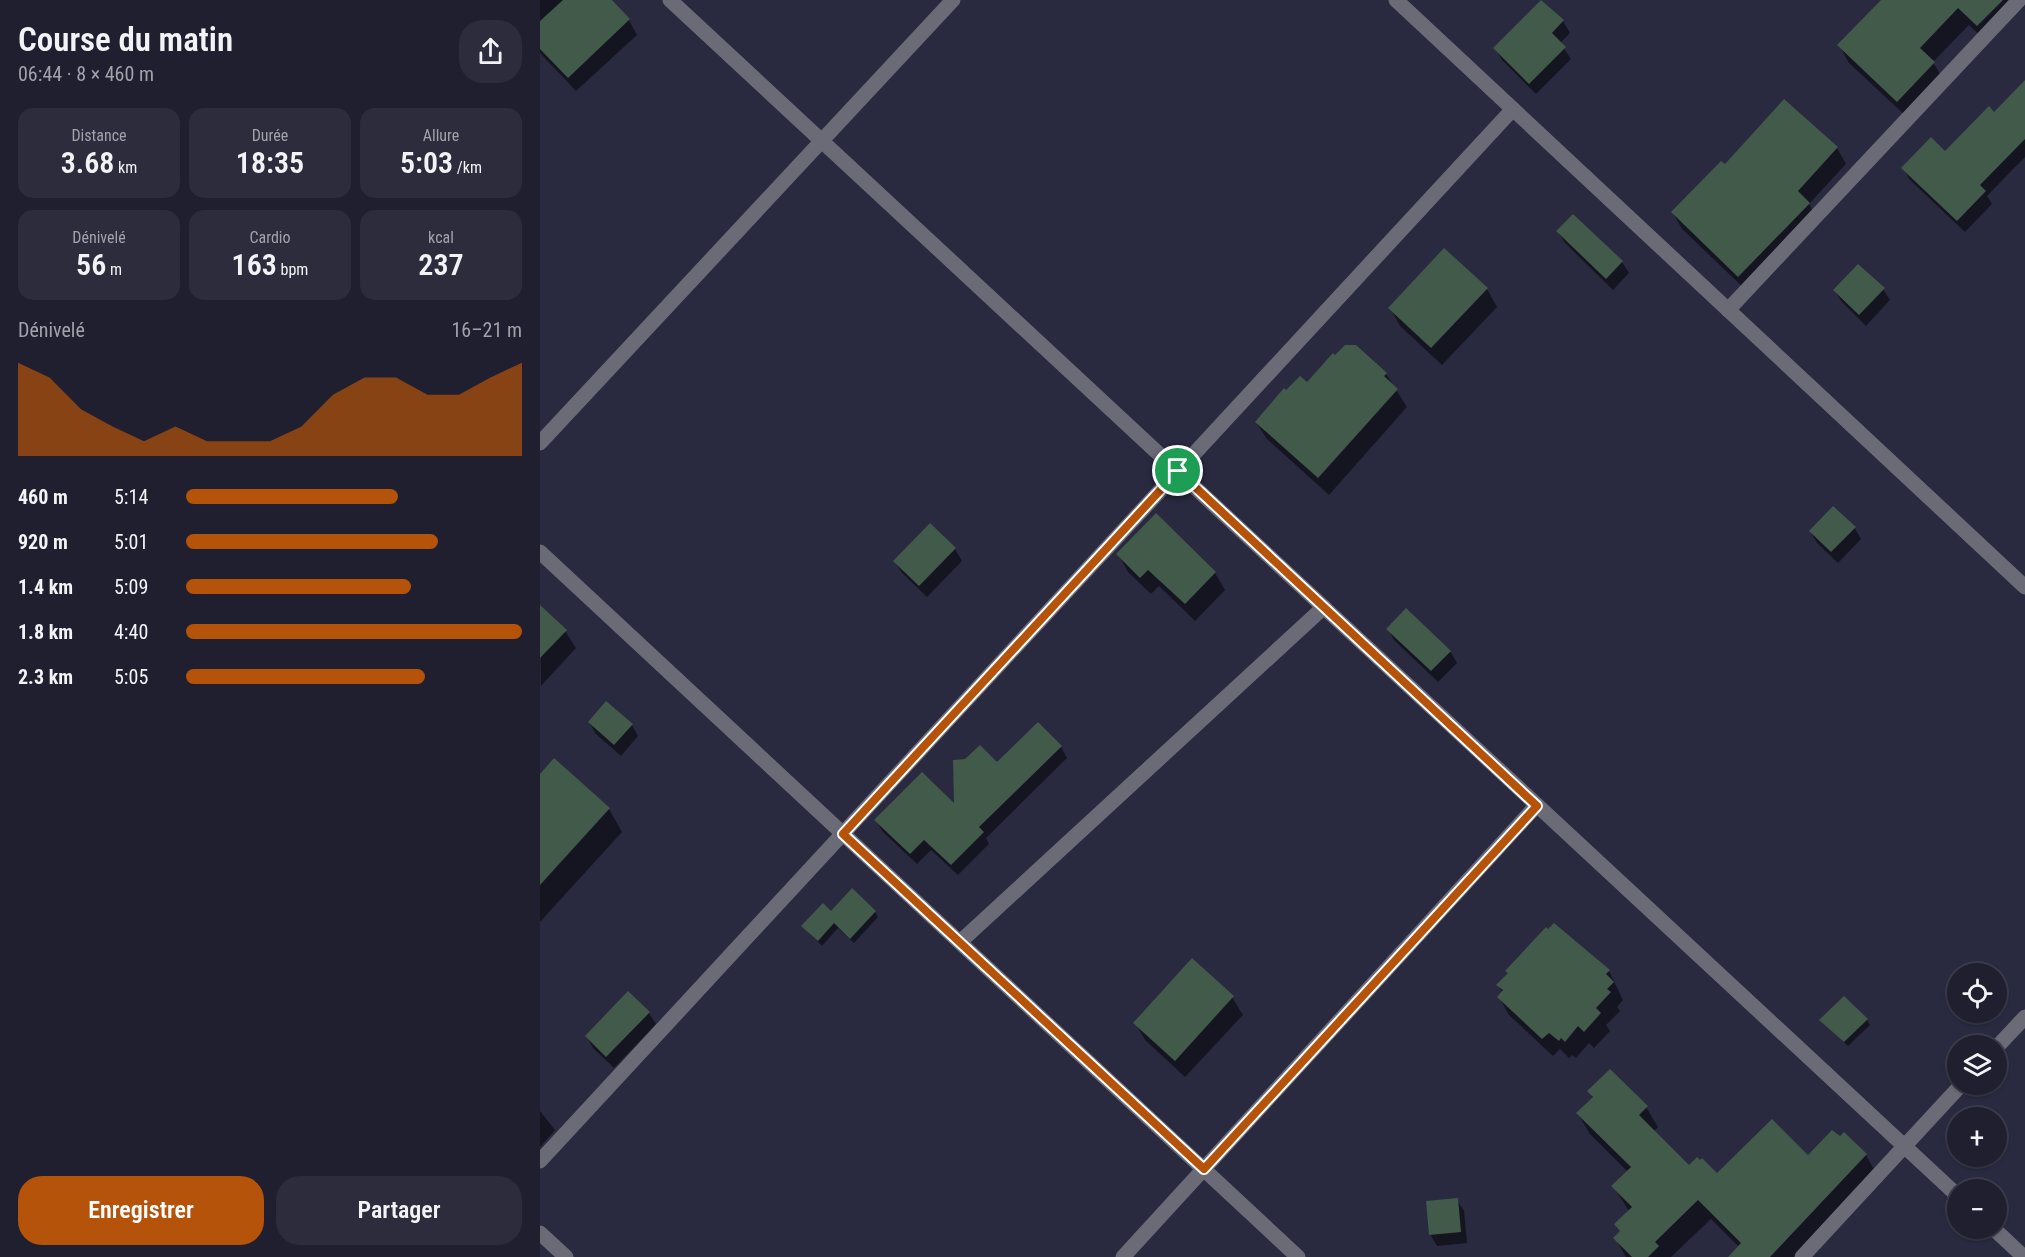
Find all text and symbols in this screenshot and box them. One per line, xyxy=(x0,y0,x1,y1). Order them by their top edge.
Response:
text: Course du matin xyxy=(18,20,233,59)
button: share xyxy=(459,20,522,83)
text: 06:44 · 8 × 460 m xyxy=(18,62,154,86)
text: Distance xyxy=(71,126,127,145)
text: Durée xyxy=(252,126,288,145)
text: Allure xyxy=(423,126,459,145)
text: 3.68 xyxy=(61,145,114,180)
text: 18:35 xyxy=(236,145,304,180)
text: 5:03 xyxy=(400,145,453,180)
text: km xyxy=(114,158,137,177)
text: /km xyxy=(453,158,482,177)
text: Dénivelé xyxy=(72,228,126,247)
text: Cardio xyxy=(249,228,291,247)
text: kcal xyxy=(428,228,454,247)
text: 56 xyxy=(76,247,106,282)
text: 163 xyxy=(232,247,277,282)
text: 237 xyxy=(418,247,464,282)
text: m xyxy=(106,260,122,279)
text: bpm xyxy=(277,260,308,279)
text: Dénivelé xyxy=(18,318,85,342)
text: 16–21 m xyxy=(451,318,522,342)
pin xyxy=(1152,445,1203,496)
icon: arrive xyxy=(1161,454,1194,487)
text: 460 m xyxy=(18,485,68,509)
text: 5:14 xyxy=(114,485,148,509)
text: 920 m xyxy=(18,530,68,554)
text: 5:01 xyxy=(114,530,148,554)
text: 1.4 km xyxy=(18,575,73,599)
text: 5:09 xyxy=(114,575,148,599)
text: 1.8 km xyxy=(18,620,73,644)
text: 4:40 xyxy=(114,620,148,644)
text: 2.3 km xyxy=(18,665,73,689)
text: 5:05 xyxy=(114,665,148,689)
map controls xyxy=(1947,963,2007,1239)
button: locate xyxy=(1947,963,2007,1023)
button: layers xyxy=(1947,1035,2007,1095)
button: + xyxy=(1947,1107,2007,1167)
button: Enregistrer xyxy=(18,1176,264,1245)
button: Partager xyxy=(276,1176,522,1245)
button: − xyxy=(1947,1179,2007,1239)

